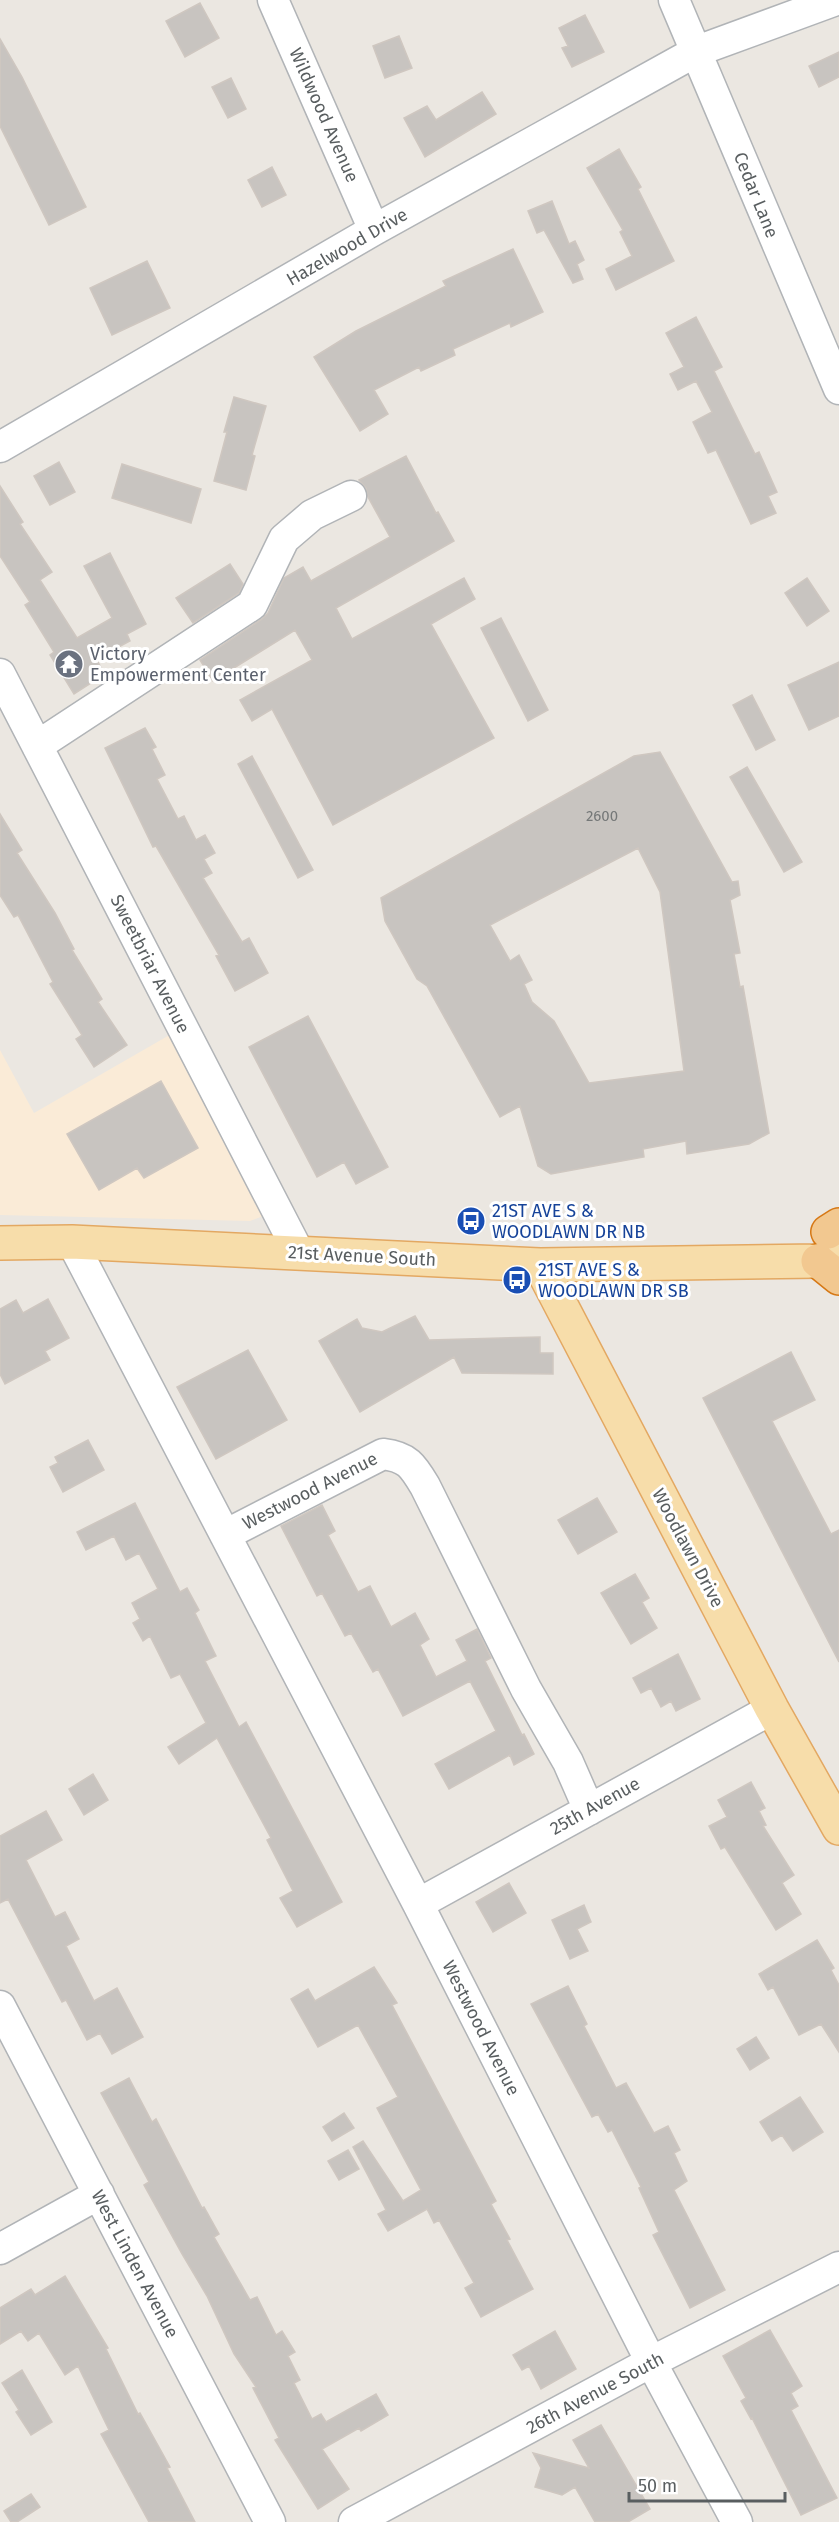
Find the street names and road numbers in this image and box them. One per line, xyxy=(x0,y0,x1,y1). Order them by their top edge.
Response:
street label: Wildwood Avenue xyxy=(284,44,364,186)
street label: Cedar Lane xyxy=(729,149,783,241)
street label: Hazelwood Drive xyxy=(282,203,412,291)
street label: Sweetbriar Avenue xyxy=(106,891,194,1037)
street label: 21st Avenue South xyxy=(287,1241,437,1271)
street label: Westwood Avenue xyxy=(239,1447,381,1535)
street label: Woodlawn Drive xyxy=(647,1485,729,1611)
street label: 25th Avenue xyxy=(546,1772,644,1840)
street label: Westwood Avenue xyxy=(437,1957,525,2099)
street label: West Linden Avenue xyxy=(87,2186,183,2342)
street label: 26th Avenue South xyxy=(522,2347,668,2439)

